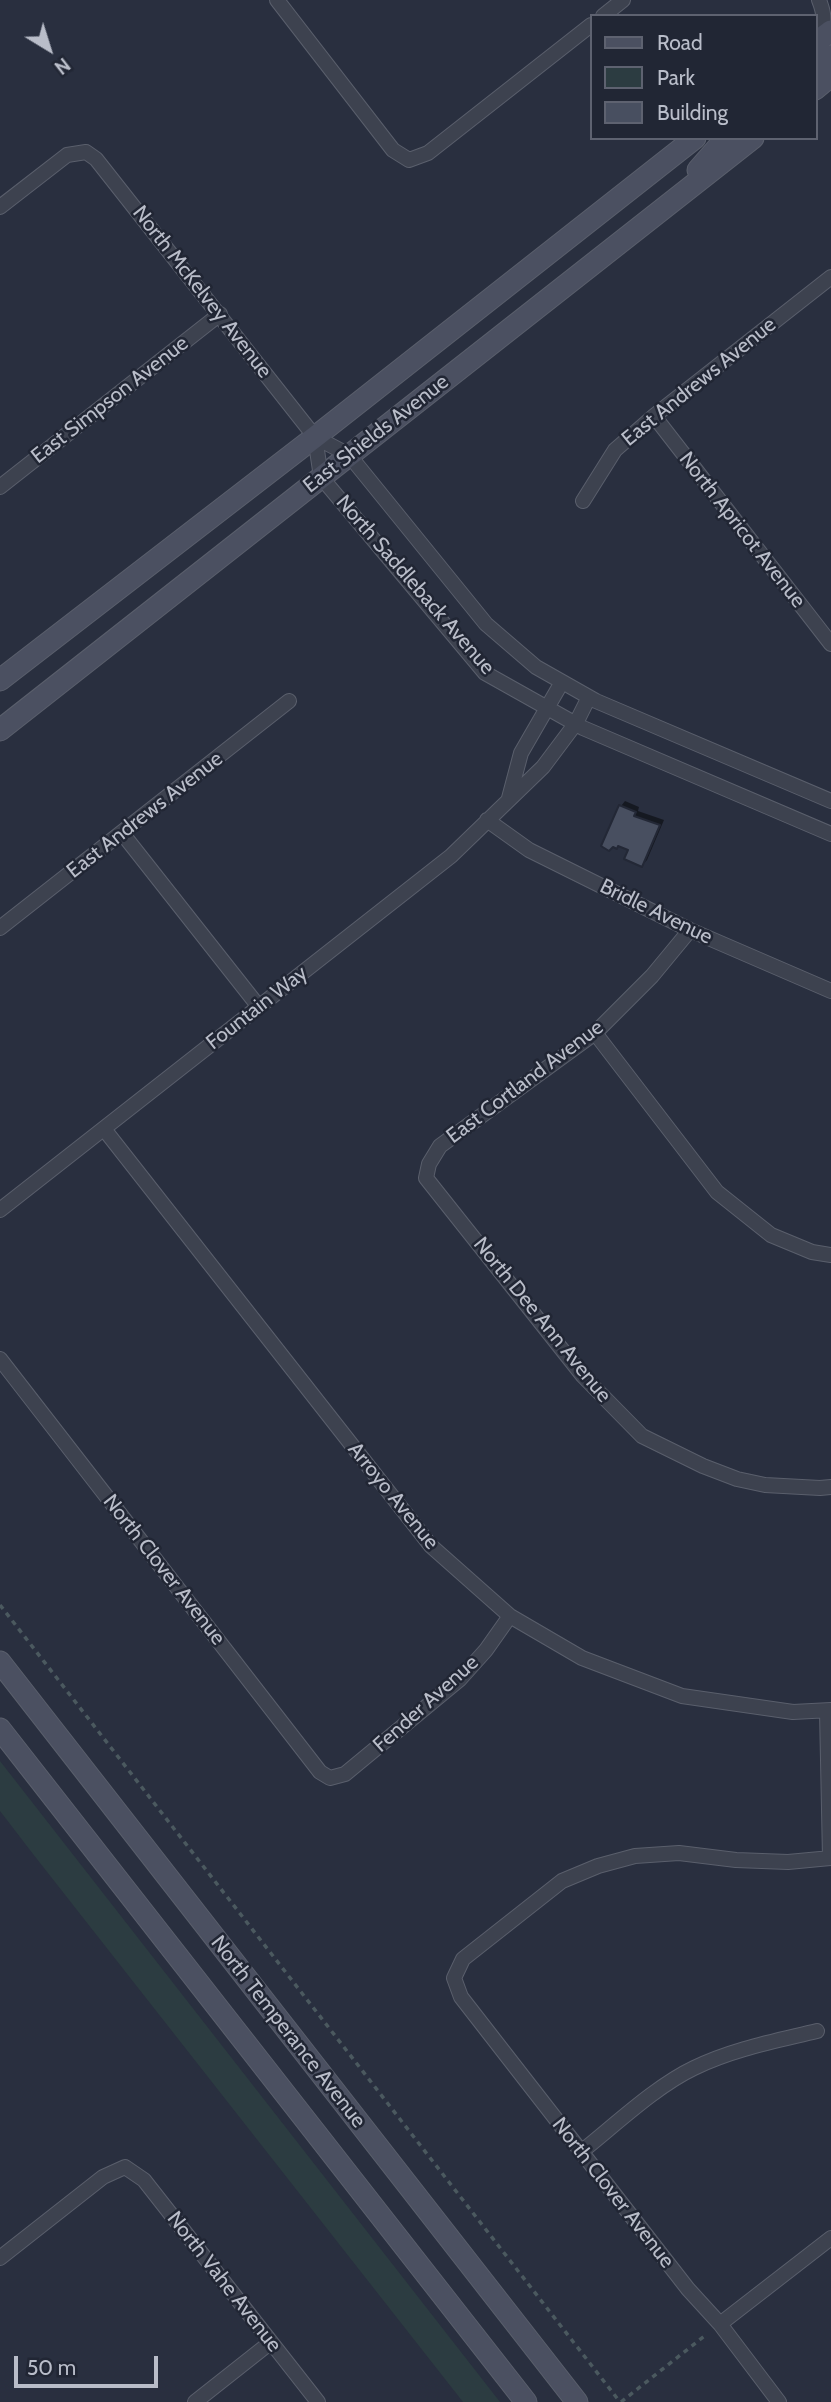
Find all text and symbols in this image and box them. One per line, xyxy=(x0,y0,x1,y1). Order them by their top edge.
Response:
north arrow xyxy=(14,14,84,84)
legend xyxy=(590,14,817,140)
text: Road xyxy=(657,30,703,55)
text: N xyxy=(50,53,75,79)
text: Park xyxy=(657,65,695,90)
text: Building xyxy=(657,100,728,125)
street label: North McKelvey Avenue xyxy=(127,201,277,383)
street label: East Andrews Avenue xyxy=(617,312,781,452)
street label: East Simpson Avenue xyxy=(27,331,193,469)
street label: East Shields Avenue xyxy=(298,369,454,499)
street label: North Apricot Avenue xyxy=(673,447,811,613)
street label: North Saddleback Avenue xyxy=(330,490,500,680)
street label: East Andrews Avenue xyxy=(62,746,228,884)
street label: Bridle Avenue xyxy=(596,874,716,950)
street label: Fountain Way xyxy=(201,961,313,1055)
street label: East Cortland Avenue xyxy=(442,1015,608,1149)
street label: North Dee Ann Avenue xyxy=(468,1232,616,1408)
street label: Arroyo Avenue xyxy=(342,1437,444,1555)
street label: North Clover Avenue xyxy=(97,1490,231,1650)
street label: Fender Avenue xyxy=(368,1650,484,1758)
street label: North Temperance Avenue xyxy=(205,1931,371,2133)
street label: North Clover Avenue xyxy=(546,2113,680,2273)
street label: North Vahe Avenue xyxy=(161,2207,287,2357)
scale bar xyxy=(18,2342,161,2386)
text: 50 m xyxy=(27,2355,76,2380)

